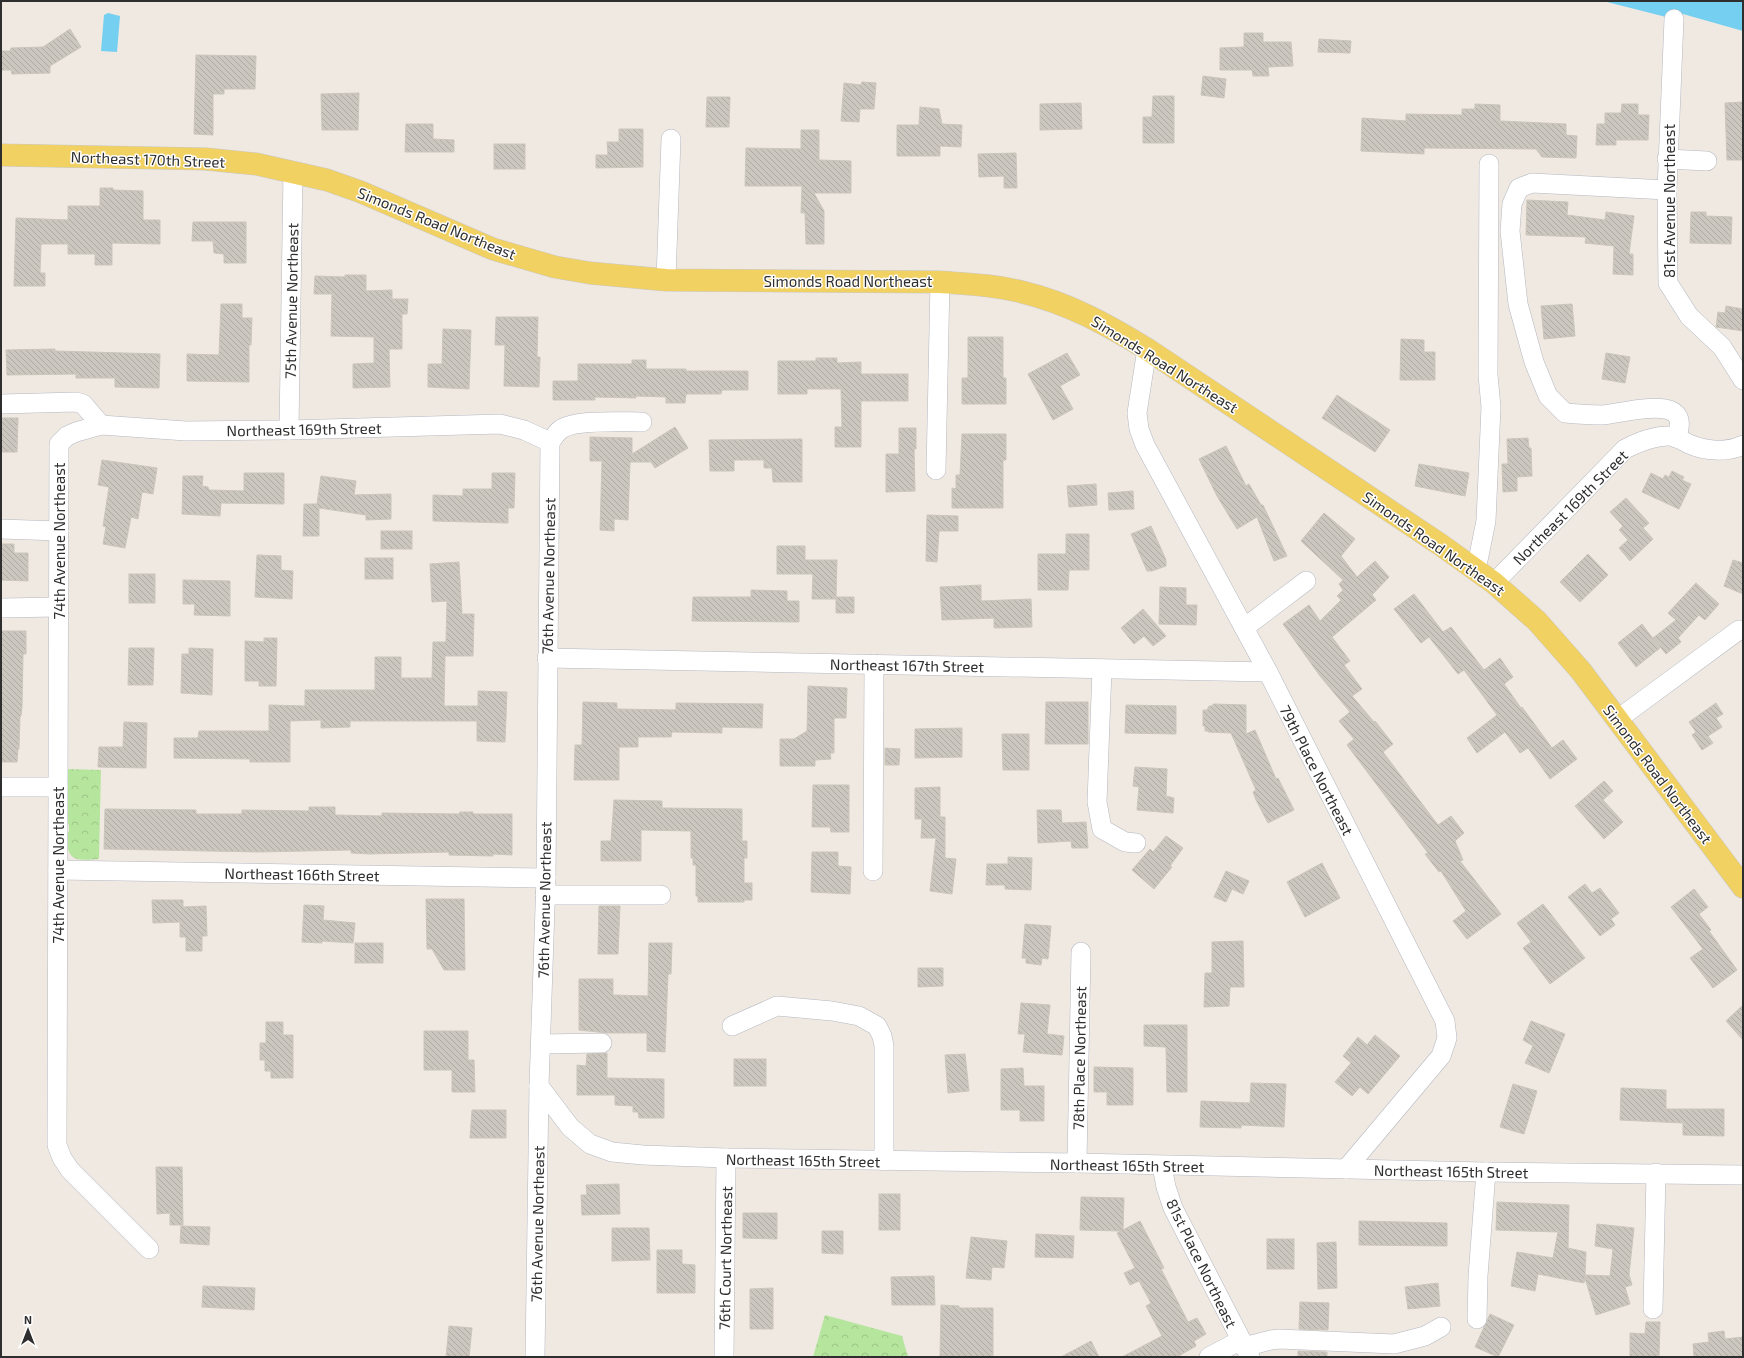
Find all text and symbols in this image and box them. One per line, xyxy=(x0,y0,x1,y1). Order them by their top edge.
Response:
street label: 81st Avenue Northeast xyxy=(1660,124,1678,278)
street label: Northeast 170th Street xyxy=(70,147,226,171)
street label: Simonds Road Northeast xyxy=(355,183,519,263)
street label: 75th Avenue Northeast xyxy=(281,223,301,379)
street label: Simonds Road Northeast xyxy=(763,272,933,290)
street label: Simonds Road Northeast xyxy=(1089,312,1242,417)
street label: Northeast 169th Street xyxy=(226,419,382,439)
street label: Northeast 169th Street xyxy=(1509,446,1631,568)
street label: 74th Avenue Northeast xyxy=(50,462,68,620)
street label: Simonds Road Northeast xyxy=(1360,487,1509,599)
street label: 76th Avenue Northeast xyxy=(538,497,558,654)
street label: Northeast 167th Street xyxy=(830,655,985,675)
street label: Simonds Road Northeast xyxy=(1600,701,1716,847)
street label: 79th Place Northeast xyxy=(1276,702,1358,838)
street label: 74th Avenue Northeast xyxy=(49,786,67,944)
street label: 76th Avenue Northeast xyxy=(534,821,554,978)
street label: Northeast 166th Street xyxy=(224,864,380,884)
street label: 78th Place Northeast xyxy=(1069,986,1089,1130)
street label: 76th Avenue Northeast xyxy=(527,1145,547,1302)
street label: Northeast 165th Street xyxy=(726,1150,881,1170)
street label: Northeast 165th Street xyxy=(1050,1155,1205,1175)
street label: Northeast 165th Street xyxy=(1374,1161,1529,1181)
street label: 76th Court Northeast xyxy=(715,1186,735,1330)
street label: 81st Place Northeast xyxy=(1163,1196,1241,1331)
north arrow xyxy=(8,1310,48,1350)
text: N xyxy=(24,1313,32,1326)

